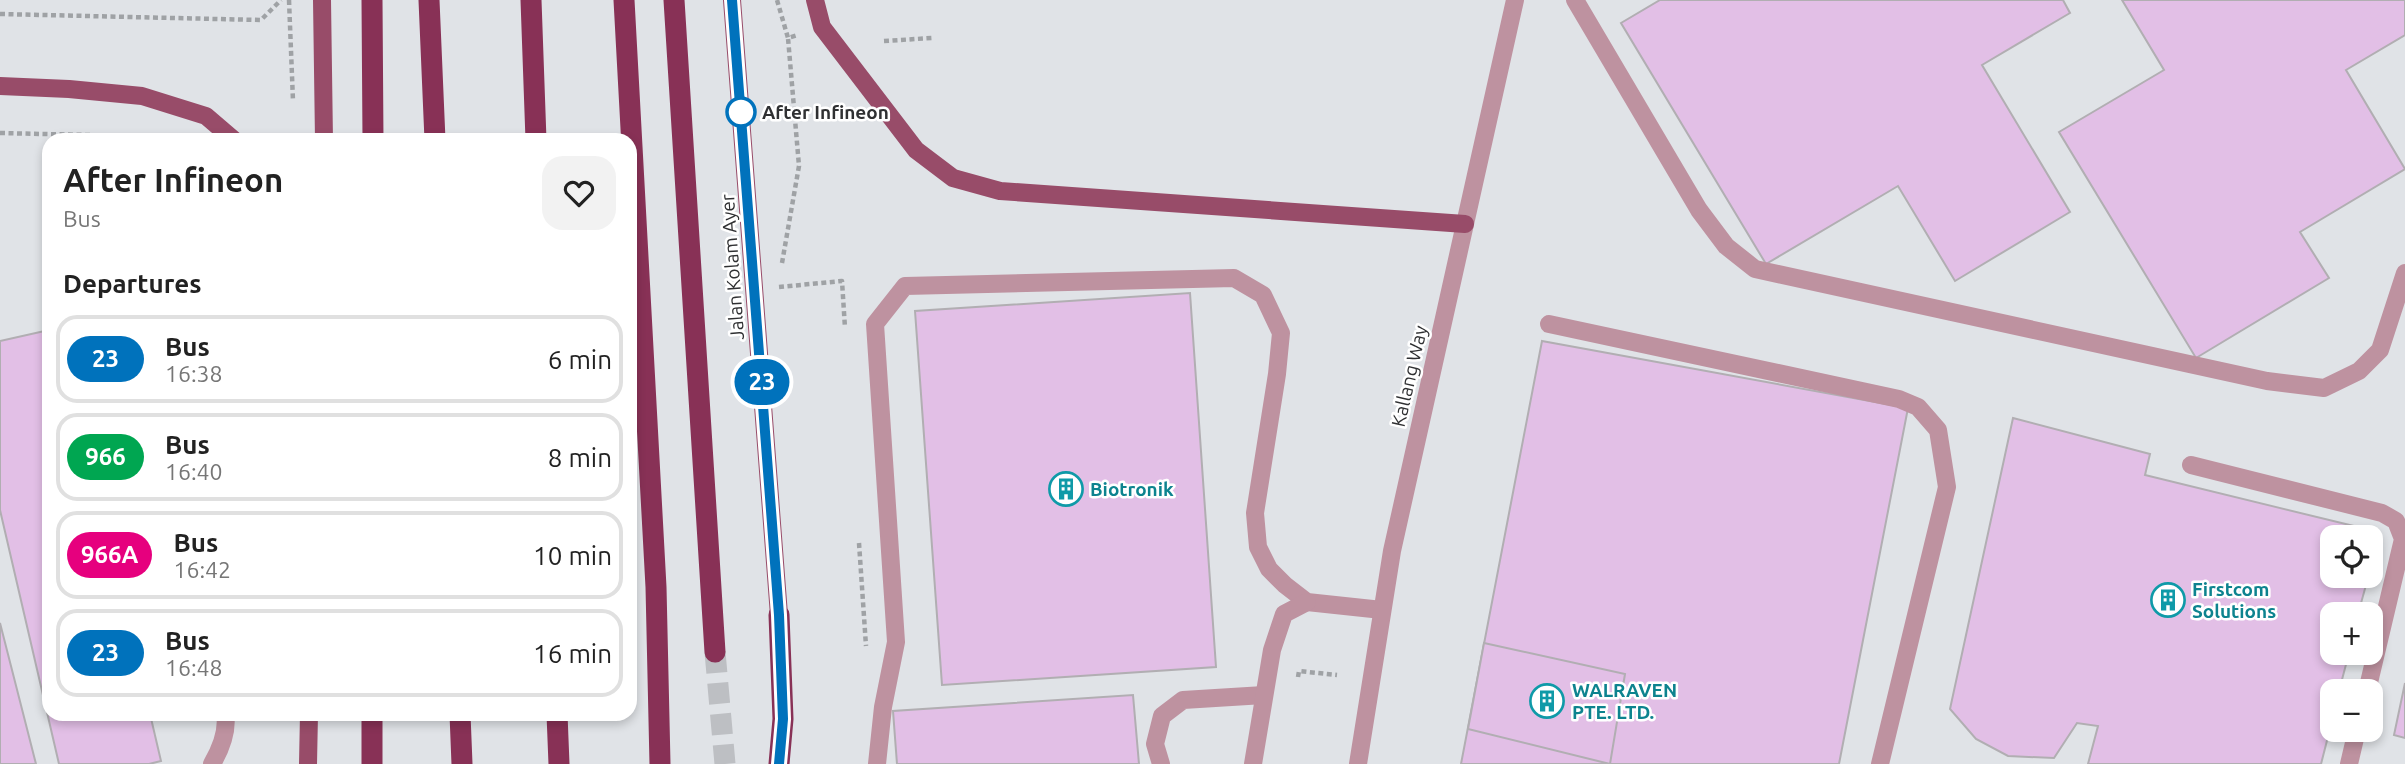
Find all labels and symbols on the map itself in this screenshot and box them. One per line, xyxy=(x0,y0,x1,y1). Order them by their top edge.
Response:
marker: After Infineon xyxy=(726,97,756,127)
place label: After Infineon xyxy=(762,101,889,123)
street label: Jalan Kolam Ayer xyxy=(716,193,748,341)
street label: Kallang Way xyxy=(1387,323,1431,429)
line badge: 23 xyxy=(730,359,794,405)
building icon: Biotronik xyxy=(1047,470,1085,508)
place label: Biotronik xyxy=(1090,478,1174,500)
place label: Firstcom Solutions xyxy=(2192,578,2276,622)
building icon: Firstcom Solutions xyxy=(2149,581,2187,619)
place label: WALRAVEN PTE. LTD. xyxy=(1572,679,1677,723)
building icon: WALRAVEN PTE. LTD. xyxy=(1528,682,1566,720)

